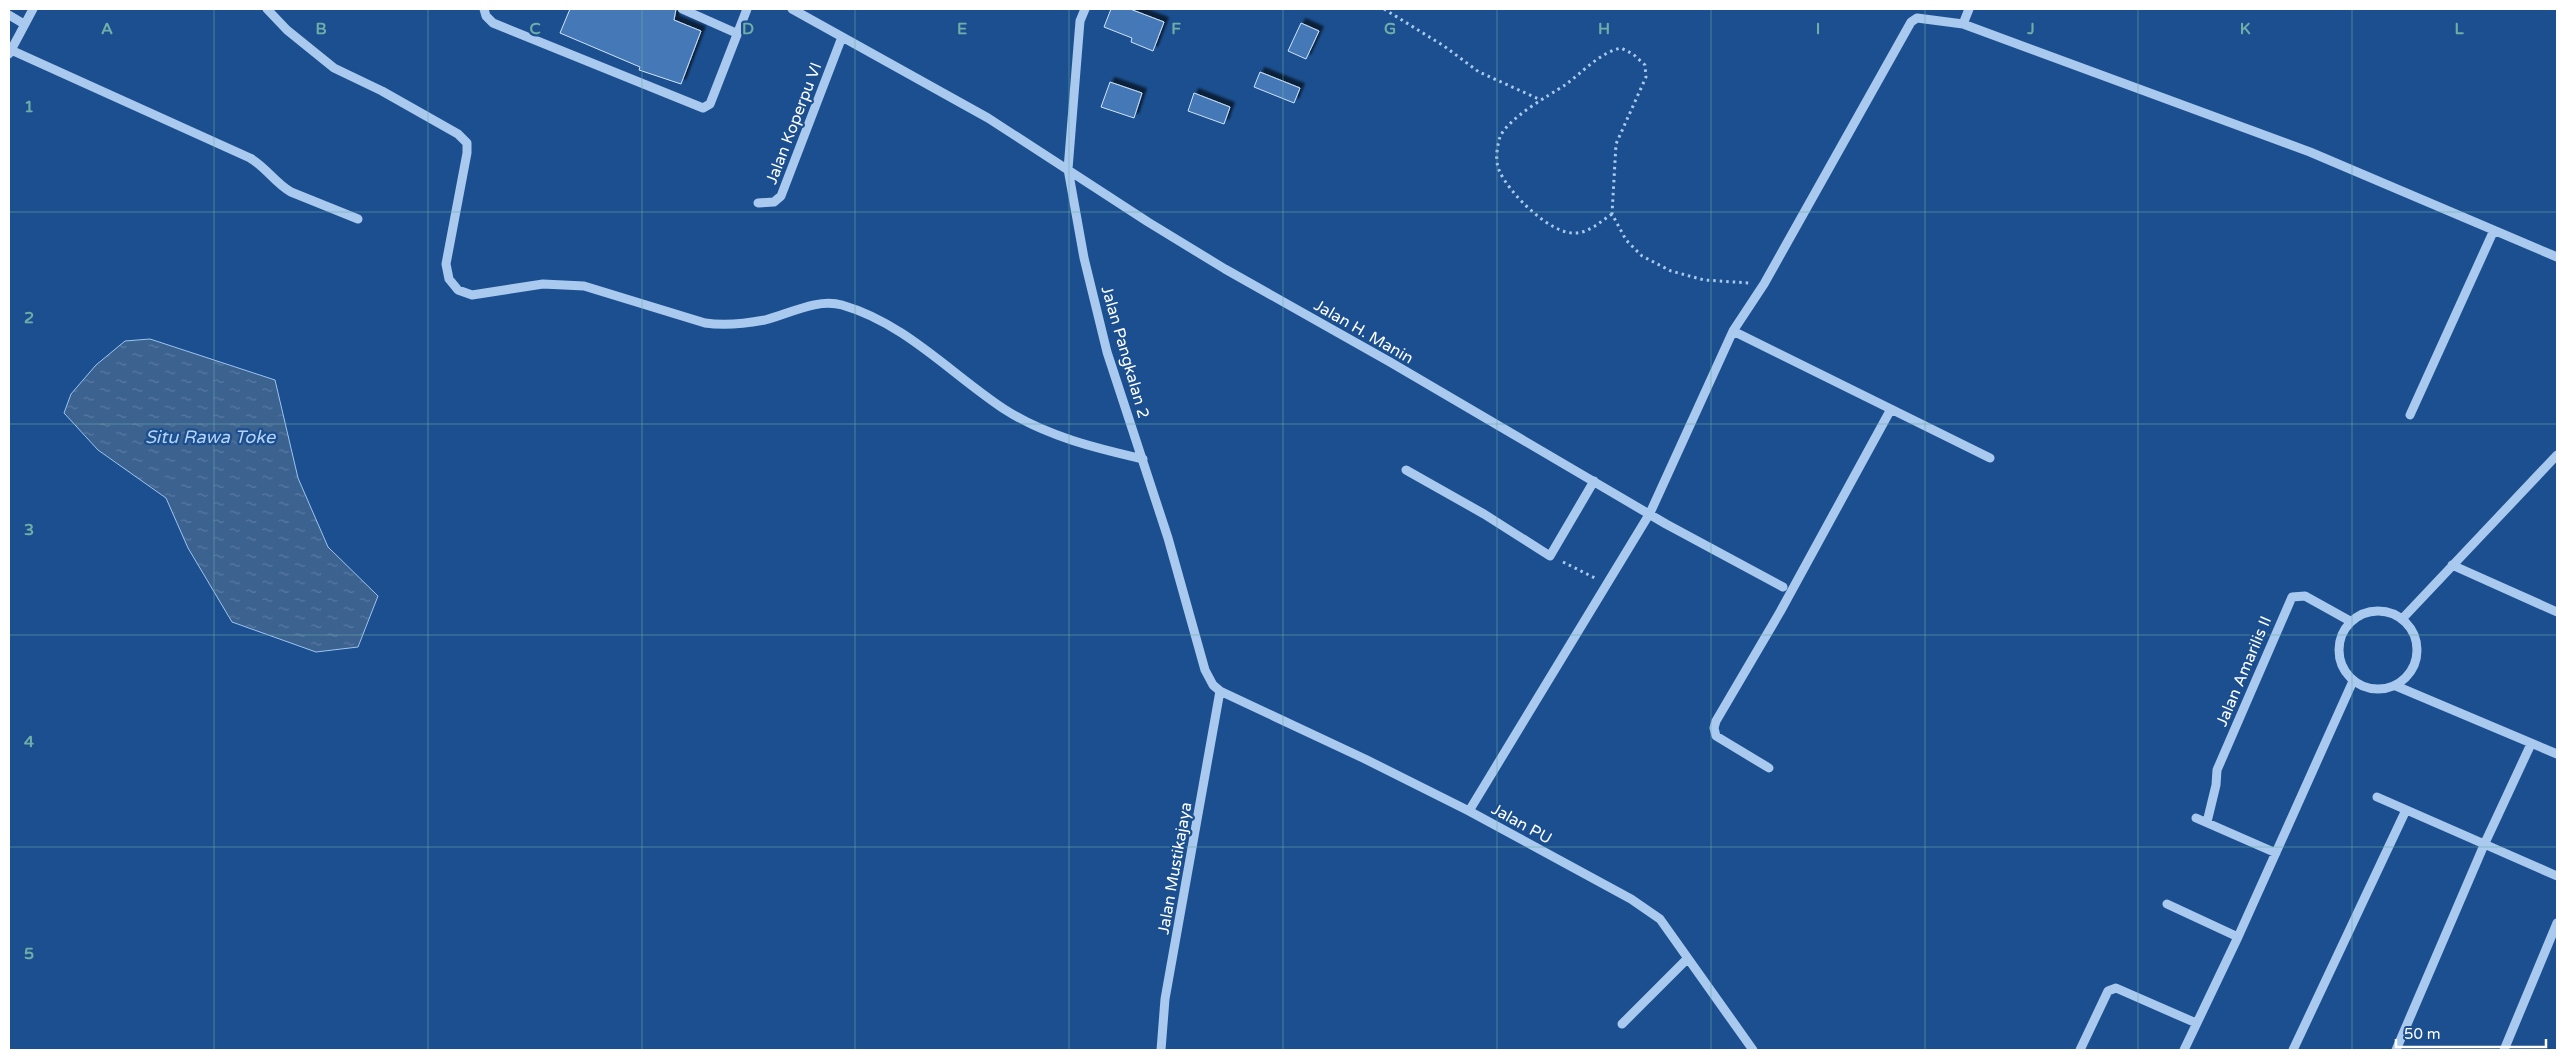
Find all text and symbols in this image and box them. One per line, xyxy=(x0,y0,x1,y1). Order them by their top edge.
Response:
text: A xyxy=(101,19,113,39)
text: B xyxy=(315,19,327,39)
text: C xyxy=(529,19,541,39)
text: D xyxy=(742,19,754,39)
text: E xyxy=(957,19,967,39)
text: F xyxy=(1171,19,1181,39)
text: G xyxy=(1384,19,1396,39)
text: H xyxy=(1598,19,1610,39)
text: I xyxy=(1816,19,1820,39)
text: J xyxy=(2026,19,2035,39)
text: K xyxy=(2240,19,2251,39)
text: L xyxy=(2454,19,2464,39)
street label: Jalan Koperpu VI xyxy=(762,60,826,187)
text: 1 xyxy=(24,97,34,117)
street label: Jalan Pangkalan 2 xyxy=(1097,284,1154,421)
street label: Jalan H. Manin xyxy=(1310,295,1417,368)
text: 2 xyxy=(24,308,34,328)
water label: Situ Rawa Toke xyxy=(145,426,276,448)
text: 3 xyxy=(24,520,34,540)
street label: Jalan Amarilis II xyxy=(2212,613,2276,730)
text: 4 xyxy=(24,732,34,752)
street label: Jalan PU xyxy=(1488,799,1555,849)
street label: Jalan Mustikajaya xyxy=(1154,800,1196,936)
text: 5 xyxy=(24,944,34,964)
scale bar xyxy=(2396,1016,2546,1048)
text: 50 m xyxy=(2404,1025,2441,1043)

